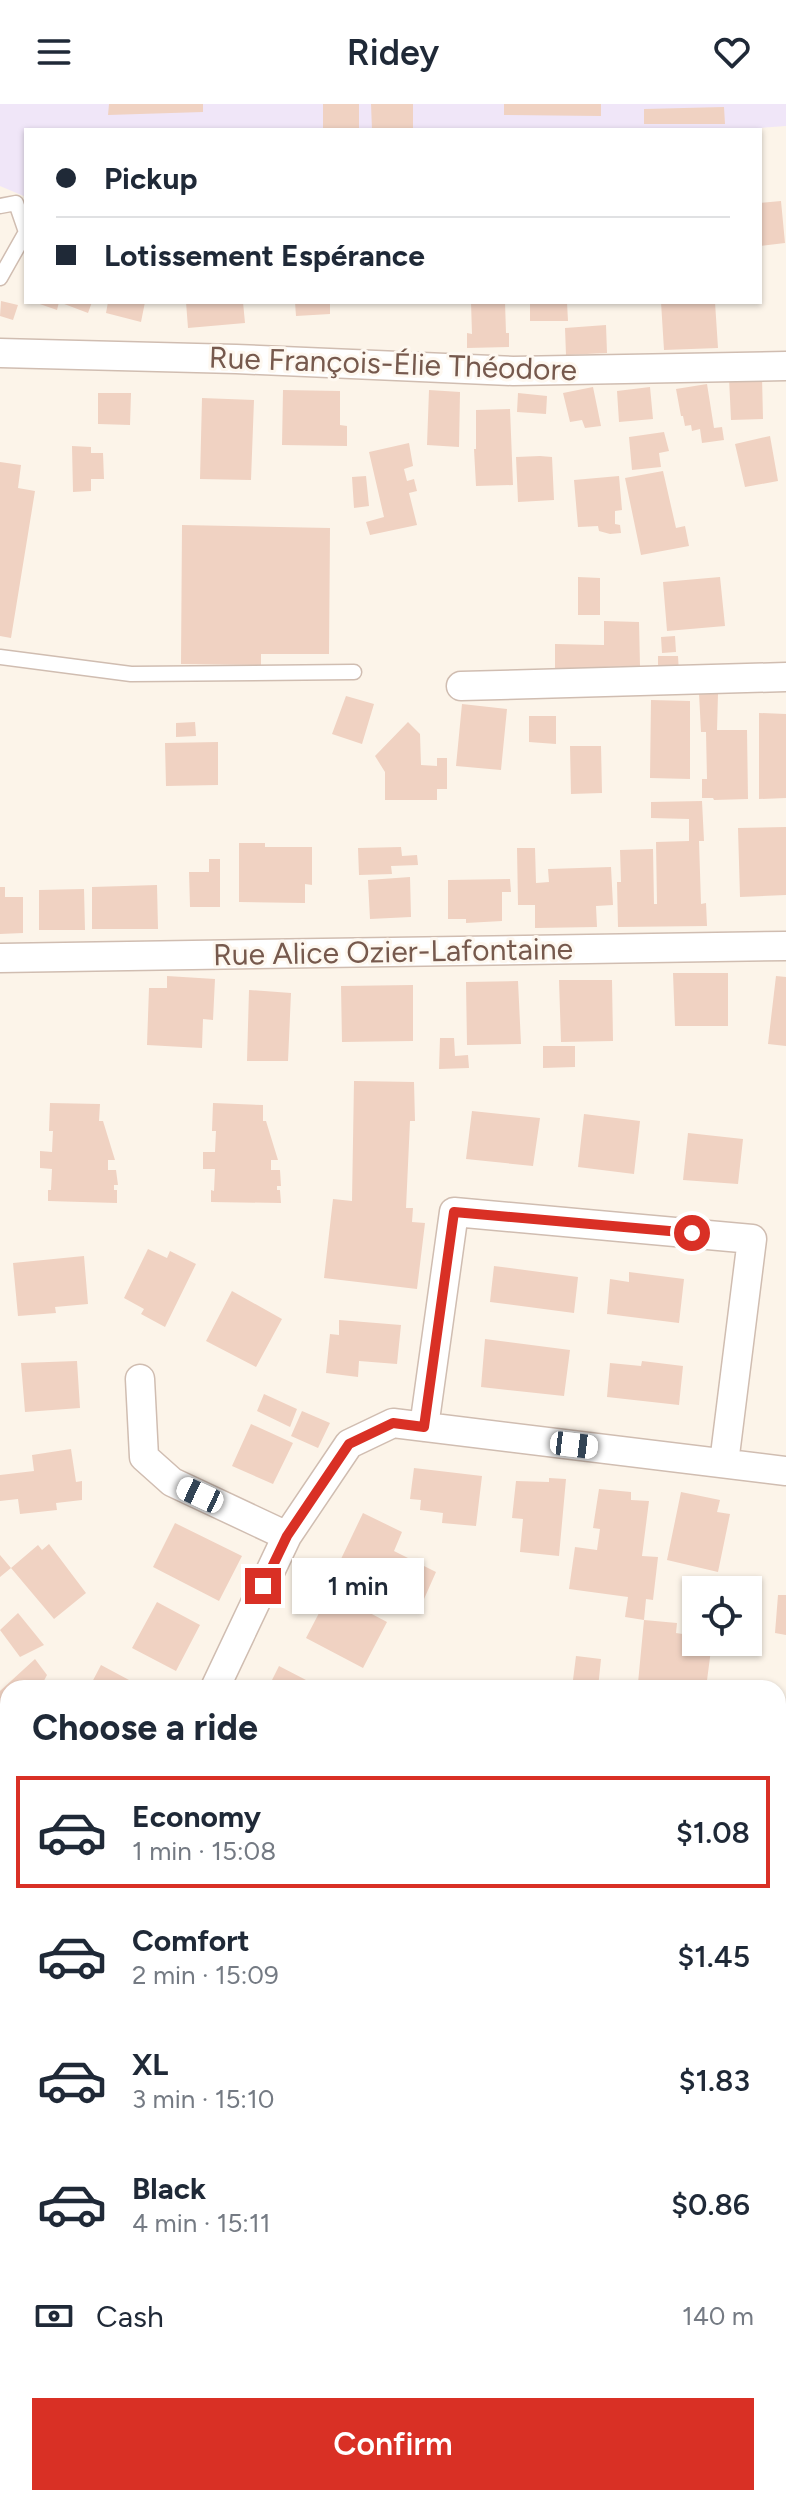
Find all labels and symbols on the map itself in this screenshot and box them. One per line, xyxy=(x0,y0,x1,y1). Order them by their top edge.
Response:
street label: Rue François-Élie Théodore xyxy=(208,339,578,388)
street label: Rue Alice Ozier-Lafontaine xyxy=(213,930,573,973)
route start xyxy=(674,1215,710,1251)
car xyxy=(549,1430,599,1460)
car xyxy=(173,1474,227,1516)
callout: 1 min xyxy=(291,1558,423,1614)
route end xyxy=(245,1568,281,1604)

